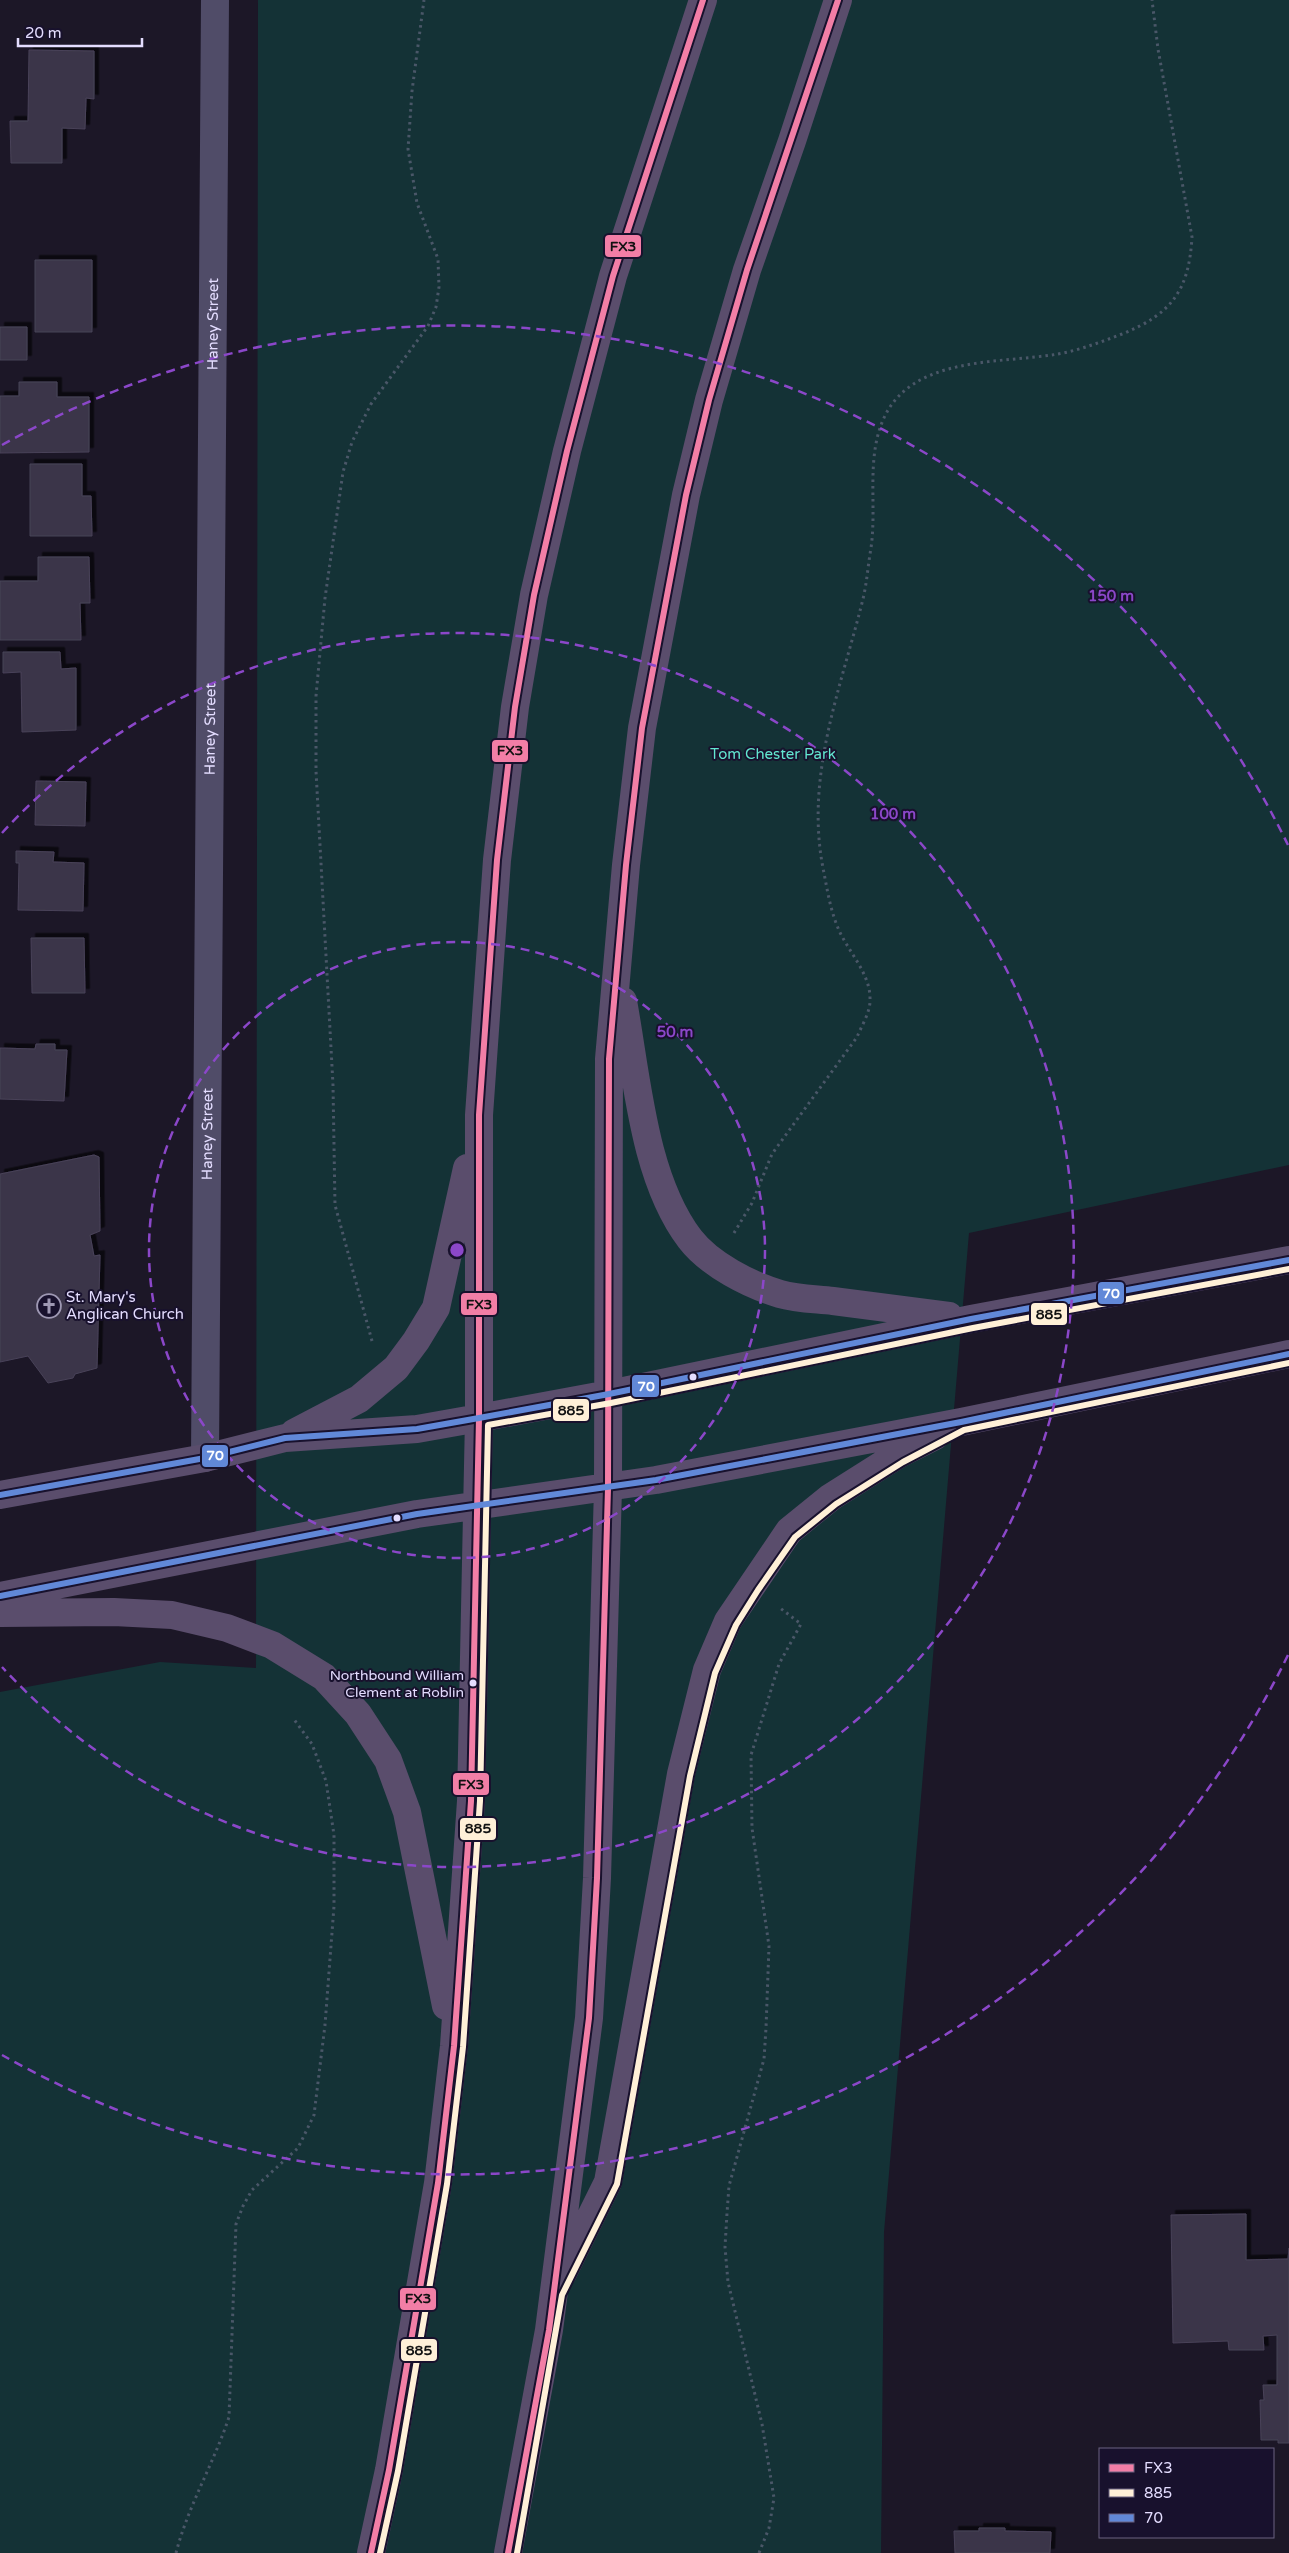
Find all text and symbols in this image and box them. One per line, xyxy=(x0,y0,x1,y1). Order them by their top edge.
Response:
scale bar xyxy=(18,15,141,47)
text: 20 m xyxy=(25,24,62,42)
line badge: FX3 xyxy=(604,234,642,258)
text: FX3 xyxy=(610,238,637,255)
street label: Haney Street xyxy=(203,278,222,370)
text: 150 m xyxy=(1088,587,1134,605)
street label: Haney Street xyxy=(201,683,219,775)
line badge: FX3 xyxy=(491,739,529,763)
text: FX3 xyxy=(497,742,524,759)
park label: Tom Chester Park xyxy=(710,745,836,763)
text: 100 m xyxy=(870,805,916,823)
text: 50 m xyxy=(657,1023,693,1041)
street label: Haney Street xyxy=(198,1088,217,1180)
centre of rings xyxy=(448,1241,466,1259)
line badge: 70 xyxy=(1097,1281,1125,1305)
text: 70 xyxy=(1102,1285,1120,1302)
place label: St. Mary's Anglican Church xyxy=(66,1288,184,1323)
line badge: FX3 xyxy=(460,1292,498,1316)
church icon: St. Mary's Anglican Church xyxy=(36,1293,62,1319)
text: FX3 xyxy=(466,1296,493,1313)
line badge: 885 xyxy=(1030,1302,1068,1326)
text: 885 xyxy=(1036,1306,1062,1323)
unlabelled marker xyxy=(688,1372,698,1382)
line badge: 70 xyxy=(631,1374,660,1398)
text: 70 xyxy=(637,1378,655,1395)
line badge: 885 xyxy=(552,1398,590,1422)
text: 885 xyxy=(558,1402,584,1419)
line badge: 70 xyxy=(201,1444,229,1468)
text: 70 xyxy=(206,1447,224,1464)
unlabelled marker xyxy=(392,1513,402,1523)
place label: Northbound William Clement at Roblin xyxy=(330,1667,464,1701)
marker: Northbound William Clement at Roblin xyxy=(468,1678,478,1688)
line badge: FX3 xyxy=(452,1772,490,1796)
text: FX3 xyxy=(458,1776,485,1793)
line badge: 885 xyxy=(459,1817,497,1841)
text: 885 xyxy=(465,1820,491,1837)
line badge: FX3 xyxy=(399,2287,437,2311)
text: FX3 xyxy=(405,2290,432,2307)
line badge: 885 xyxy=(400,2338,438,2362)
text: 885 xyxy=(406,2342,432,2359)
legend xyxy=(1099,2448,1274,2538)
text: FX3 xyxy=(1144,2459,1173,2477)
text: 885 xyxy=(1144,2484,1172,2502)
text: 70 xyxy=(1144,2509,1163,2527)

